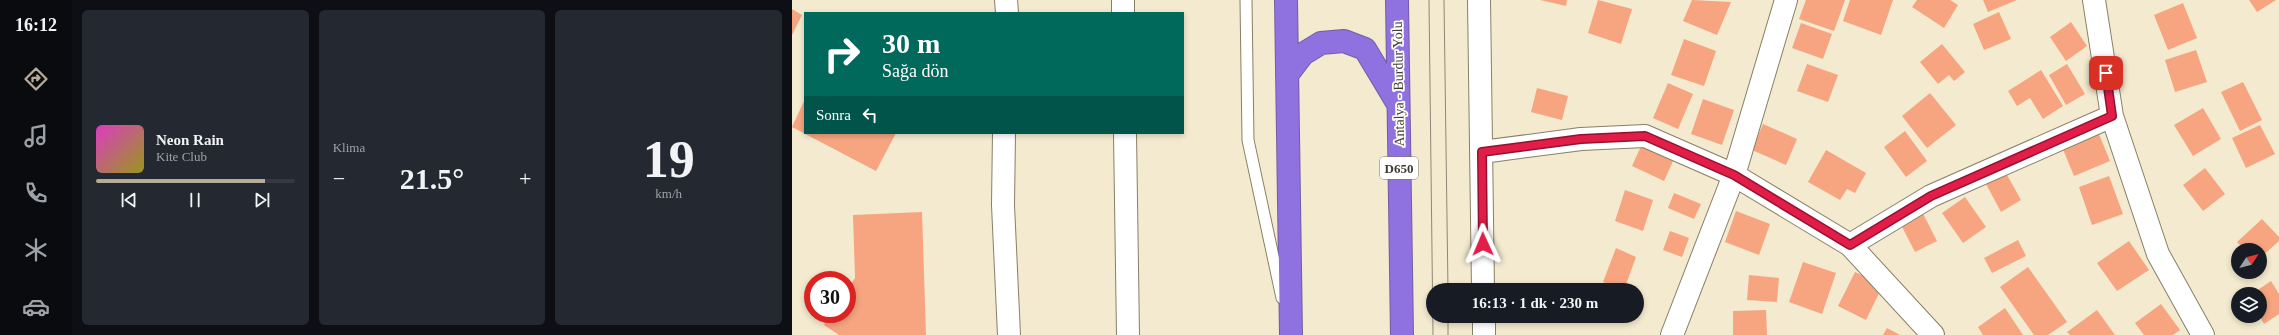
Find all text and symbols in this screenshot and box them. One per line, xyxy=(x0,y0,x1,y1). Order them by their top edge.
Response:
text: 16:12 xyxy=(15,15,57,35)
street label: Antalya - Burdur Yolu xyxy=(1390,21,1407,147)
icon: right xyxy=(816,28,868,80)
text: 30 m xyxy=(882,28,940,59)
pin xyxy=(2089,56,2123,90)
text: Sağa dön xyxy=(882,61,949,81)
icon: arrive xyxy=(2095,62,2117,84)
icon: directions xyxy=(22,65,50,93)
icon: left xyxy=(859,104,881,126)
text: Sonra xyxy=(816,107,851,123)
icon: music xyxy=(22,122,50,150)
text: 19 xyxy=(643,131,695,188)
text: Neon Rain xyxy=(156,132,224,148)
text: Klima xyxy=(333,140,365,155)
text: Kite Club xyxy=(156,149,207,164)
road number: D650 xyxy=(1380,157,1418,179)
text: 21.5° xyxy=(400,162,464,195)
text: − xyxy=(333,166,345,191)
text: + xyxy=(519,166,531,191)
icon: phone xyxy=(22,179,50,207)
text: km/h xyxy=(655,186,682,201)
icon: previous xyxy=(118,189,140,211)
icon: pause xyxy=(184,189,206,211)
icon: next xyxy=(251,189,273,211)
position arrow xyxy=(1462,223,1504,265)
icon: climate xyxy=(22,236,50,264)
north arrow xyxy=(2231,243,2267,279)
map controls xyxy=(2231,243,2267,323)
speed limit sign: 30 xyxy=(804,271,856,323)
button: layers xyxy=(2231,287,2267,323)
icon: car xyxy=(22,293,50,321)
text: 16:13 · 1 dk · 230 m xyxy=(1472,295,1598,311)

